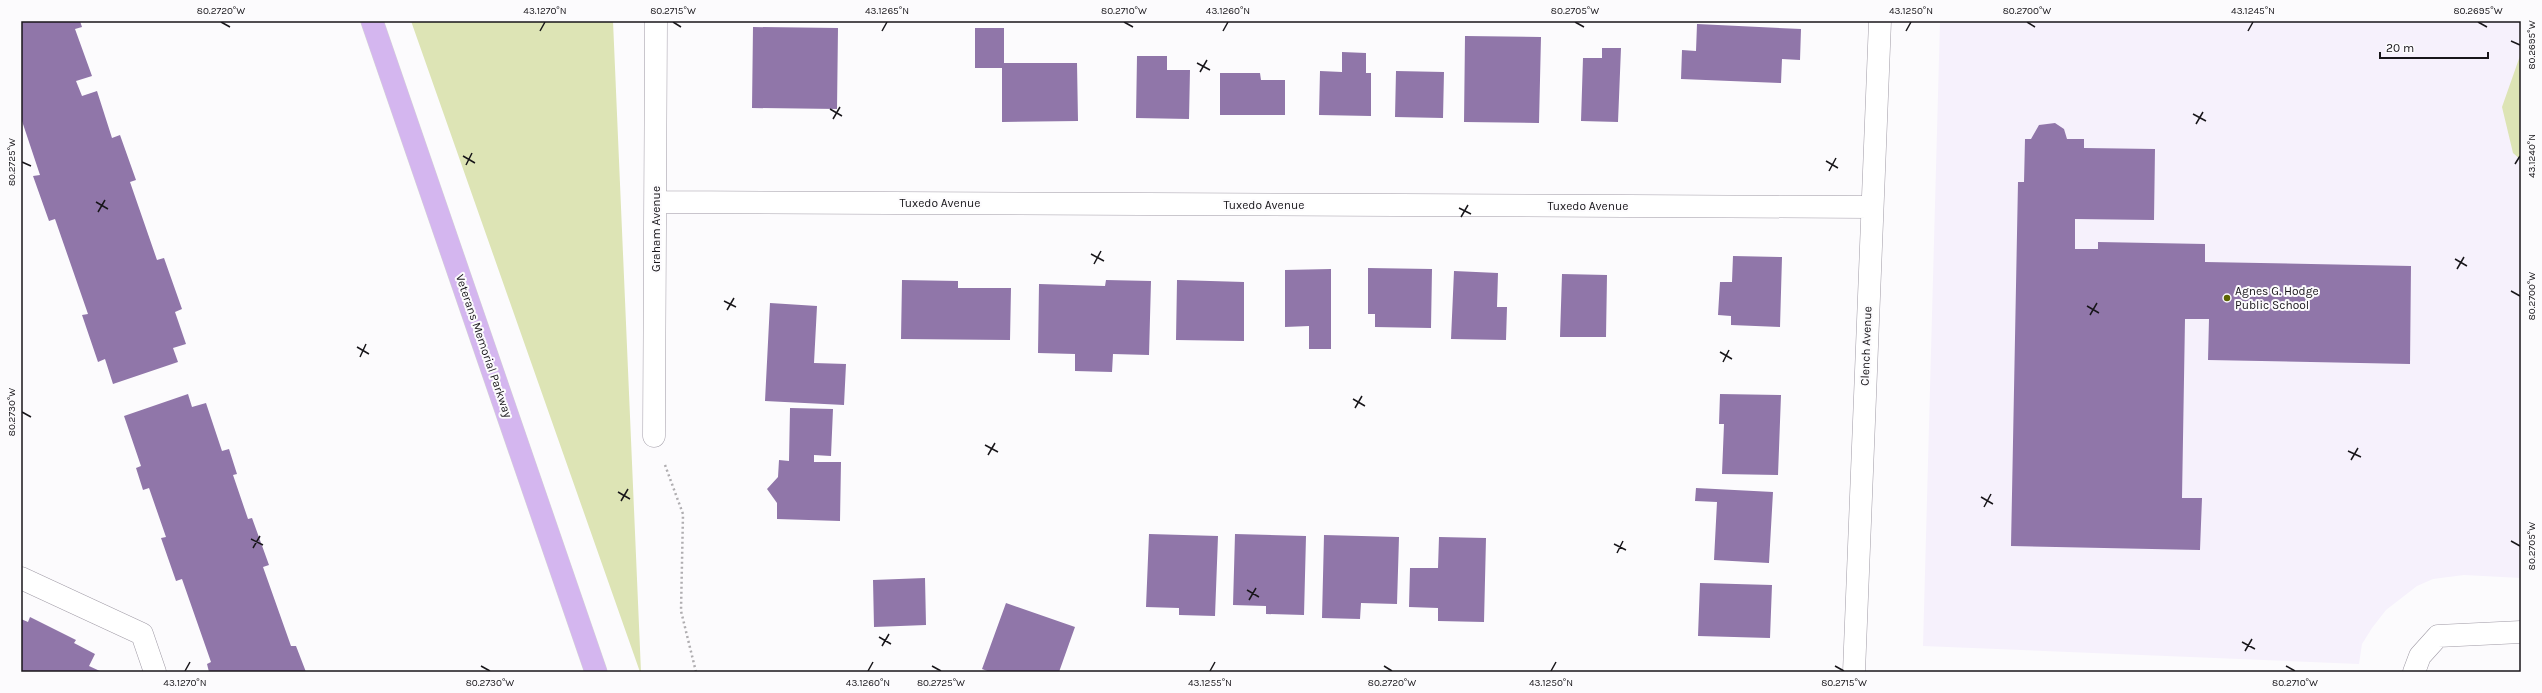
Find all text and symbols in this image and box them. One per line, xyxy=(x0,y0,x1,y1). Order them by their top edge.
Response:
text: 80.2720°W xyxy=(197,5,245,17)
text: 43.1270°N xyxy=(523,5,567,17)
text: 80.2715°W xyxy=(650,5,696,17)
text: 43.1265°N xyxy=(865,5,909,17)
text: 80.2710°W xyxy=(1101,5,1147,17)
text: 43.1260°N xyxy=(1206,5,1250,17)
text: 80.2705°W xyxy=(1551,5,1599,17)
text: 43.1250°N xyxy=(1889,5,1933,17)
text: 80.2700°W xyxy=(2003,5,2051,17)
text: 43.1245°N xyxy=(2231,5,2275,17)
text: 80.2695°W xyxy=(2453,5,2503,17)
text: 80.2695°W xyxy=(2526,20,2538,70)
scale bar xyxy=(2380,34,2488,60)
text: 20 m xyxy=(2386,41,2414,55)
text: 43.1240°N xyxy=(2526,134,2538,178)
text: 80.2725°W xyxy=(6,138,18,186)
street label: Graham Avenue xyxy=(649,186,663,272)
street label: Tuxedo Avenue xyxy=(900,196,980,210)
street label: Tuxedo Avenue xyxy=(1224,198,1304,212)
street label: Tuxedo Avenue xyxy=(1548,199,1628,213)
text: 80.2700°W xyxy=(2526,272,2538,320)
street label: Veterans Memorial Parkway xyxy=(453,273,515,420)
place label: Agnes G. Hodge Public School xyxy=(2235,284,2319,312)
marker: Agnes G. Hodge Public School xyxy=(2222,293,2232,303)
street label: Clench Avenue xyxy=(1858,306,1874,386)
text: 80.2730°W xyxy=(6,388,18,436)
text: 80.2705°W xyxy=(2526,522,2538,570)
text: 43.1270°N xyxy=(163,677,207,689)
text: 80.2730°W xyxy=(466,677,514,689)
text: 43.1260°N xyxy=(846,677,890,689)
text: 80.2725°W xyxy=(917,677,965,689)
text: 43.1255°N xyxy=(1188,677,1232,689)
text: 80.2720°W xyxy=(1368,677,1416,689)
text: 43.1250°N xyxy=(1529,677,1573,689)
text: 80.2715°W xyxy=(1821,677,1867,689)
text: 80.2710°W xyxy=(2272,677,2318,689)

